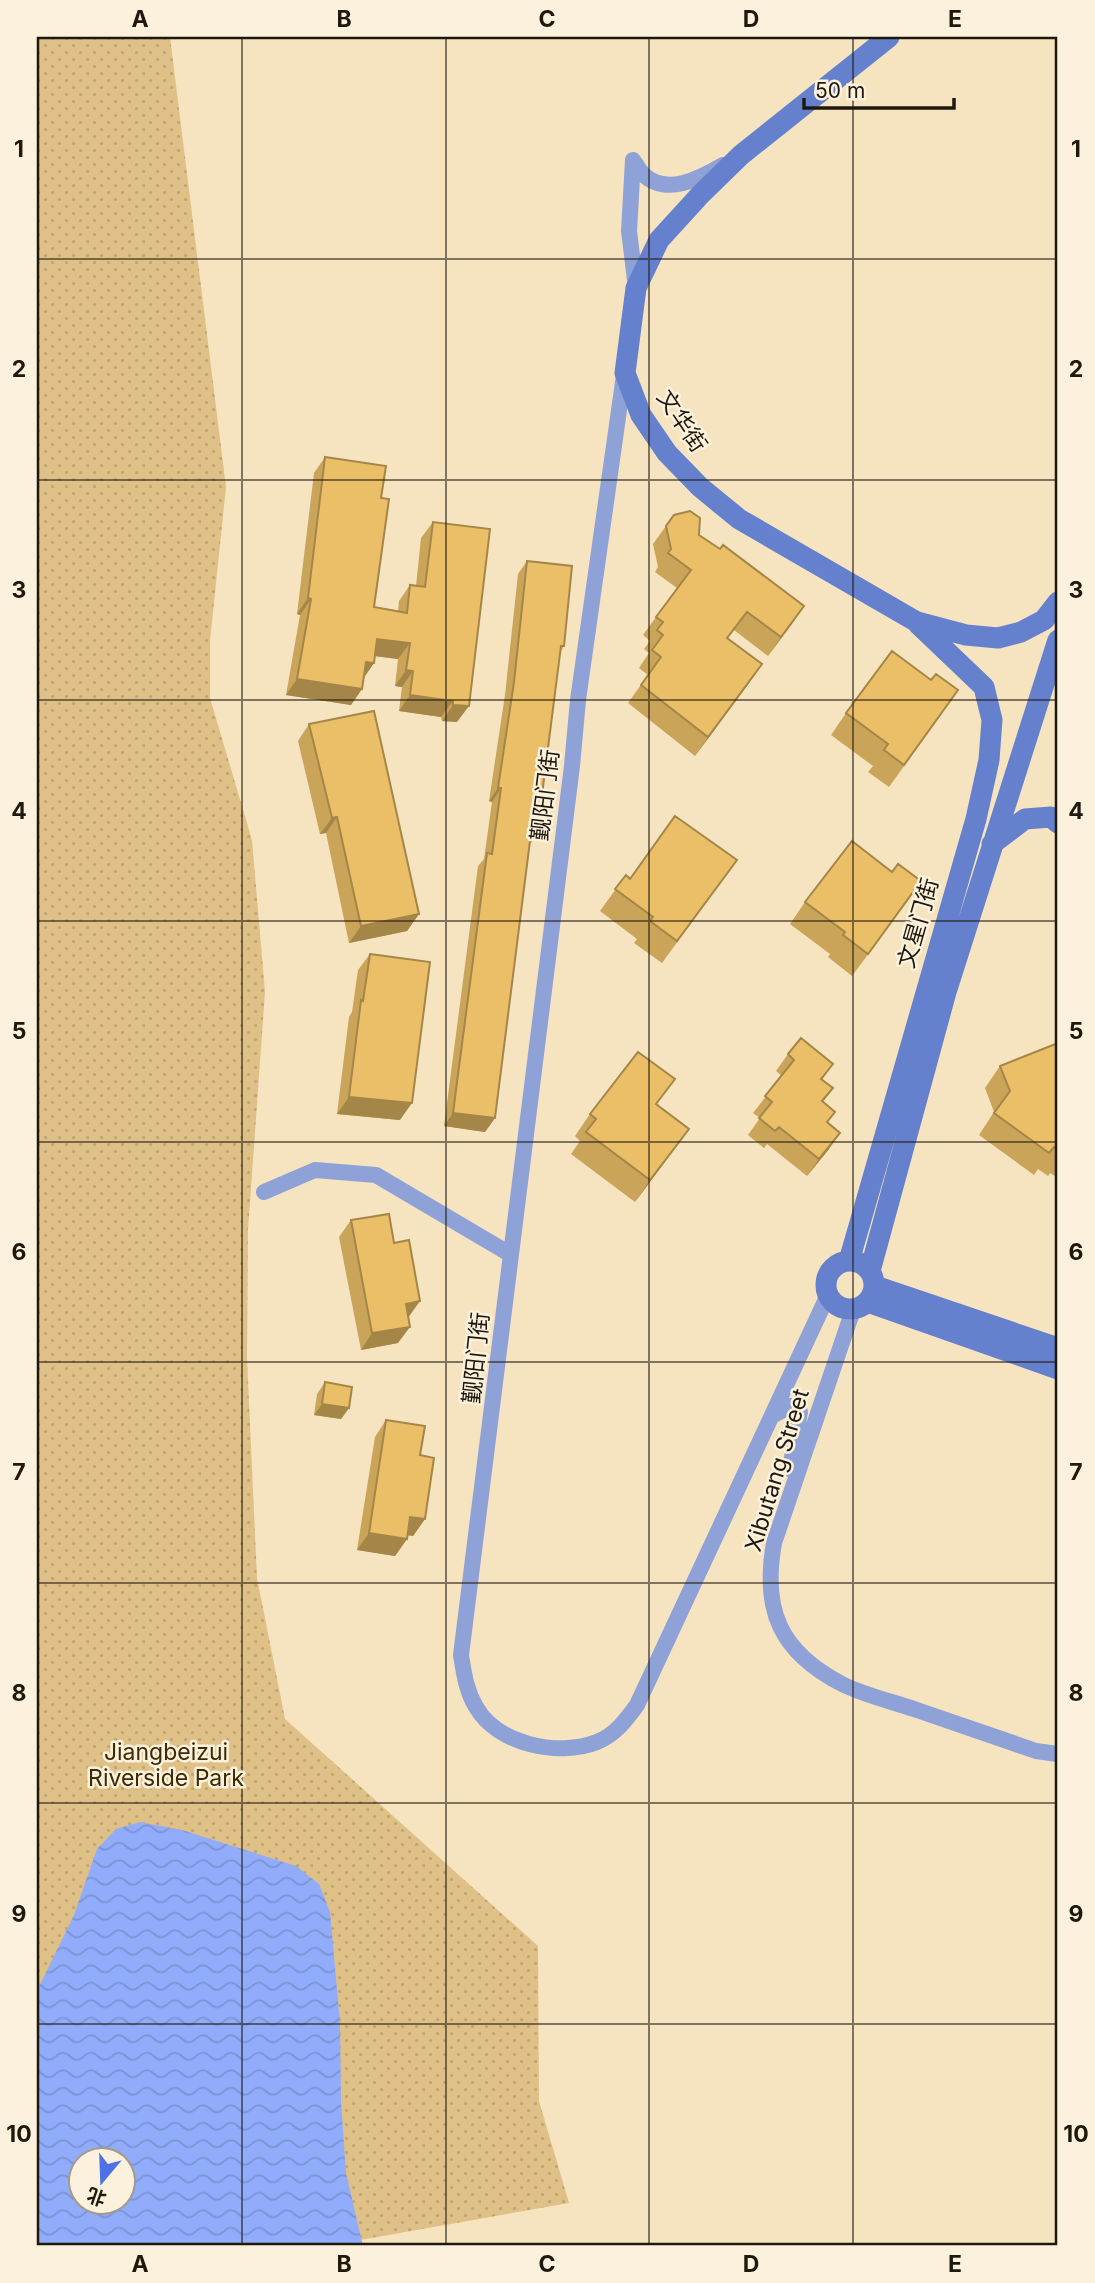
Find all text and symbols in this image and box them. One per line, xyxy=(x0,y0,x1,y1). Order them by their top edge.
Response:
text: A xyxy=(131,5,149,33)
text: B xyxy=(336,5,352,33)
text: C xyxy=(538,5,556,33)
text: D xyxy=(743,5,759,33)
text: E xyxy=(948,5,962,33)
scale bar xyxy=(804,66,955,110)
text: 50 m xyxy=(815,78,865,103)
text: 1 xyxy=(14,135,24,163)
text: 1 xyxy=(1071,135,1081,163)
text: 2 xyxy=(12,355,26,383)
text: 2 xyxy=(1069,355,1083,383)
street label: 文华街 xyxy=(651,385,713,457)
text: 3 xyxy=(12,576,26,604)
text: 3 xyxy=(1069,576,1083,604)
street label: 觐阳门街 xyxy=(525,748,565,842)
text: 4 xyxy=(11,797,27,825)
text: 4 xyxy=(1068,797,1084,825)
street label: 文星门街 xyxy=(892,875,944,971)
text: 5 xyxy=(12,1017,26,1045)
text: 5 xyxy=(1069,1017,1083,1045)
text: 6 xyxy=(12,1238,26,1266)
text: 6 xyxy=(1069,1238,1083,1266)
street label: 觐阳门街 xyxy=(457,1311,495,1405)
street label: Xibutang Street xyxy=(739,1385,815,1555)
text: 7 xyxy=(12,1458,26,1486)
text: 7 xyxy=(1069,1458,1083,1486)
text: 8 xyxy=(12,1679,26,1707)
text: 8 xyxy=(1069,1679,1083,1707)
park label: Jiangbeizui Riverside Park xyxy=(88,1738,244,1792)
text: 9 xyxy=(12,1900,26,1928)
text: 9 xyxy=(1069,1900,1083,1928)
text: 10 xyxy=(6,2120,32,2148)
text: 10 xyxy=(1063,2120,1089,2148)
north arrow xyxy=(66,2146,136,2216)
text: 北 xyxy=(84,2183,109,2211)
text: A xyxy=(131,2250,149,2278)
text: B xyxy=(336,2250,352,2278)
text: C xyxy=(538,2250,556,2278)
text: D xyxy=(743,2250,759,2278)
text: E xyxy=(948,2250,962,2278)

